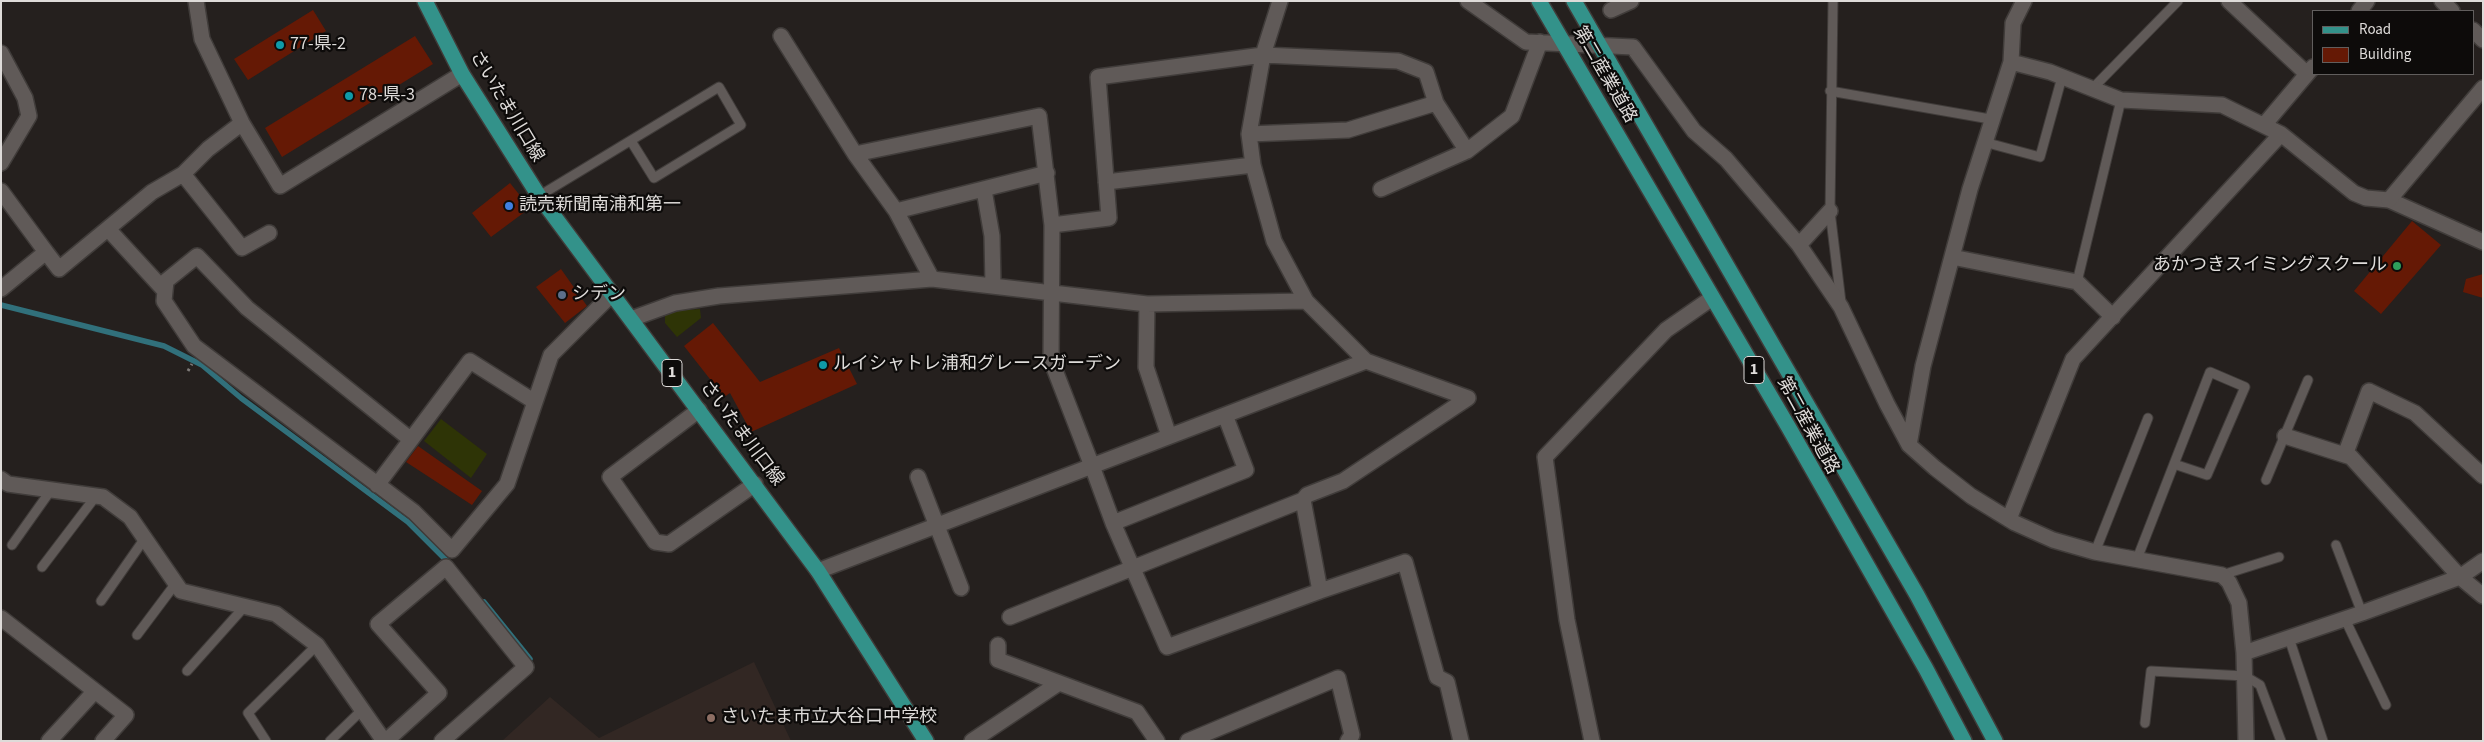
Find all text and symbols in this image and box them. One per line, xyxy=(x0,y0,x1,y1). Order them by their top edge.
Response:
legend xyxy=(2312,10,2474,75)
text: Road xyxy=(2359,19,2391,40)
street label: 第二産業道路 xyxy=(1568,23,1640,127)
place label: 77-県-2 xyxy=(290,34,346,56)
marker: 77-県-2 xyxy=(274,39,286,51)
text: Building xyxy=(2359,44,2411,65)
street label: さいたま川口線 xyxy=(464,47,548,167)
place label: 78-県-3 xyxy=(359,85,415,107)
marker: 78-県-3 xyxy=(343,90,355,102)
place label: 読売新聞南浦和第一 xyxy=(519,195,681,217)
marker: 読売新聞南浦和第一 xyxy=(503,200,515,212)
place label: あかつきスイミングスクール xyxy=(2153,255,2387,277)
marker: あかつきスイミングスクール xyxy=(2391,260,2403,272)
place label: シデン xyxy=(572,284,626,306)
marker: シデン xyxy=(556,289,568,301)
place label: ルイシャトレ浦和グレースガーデン xyxy=(833,354,1121,376)
road number: 1 xyxy=(1744,356,1764,384)
road number: 1 xyxy=(662,359,682,386)
marker: ルイシャトレ浦和グレースガーデン xyxy=(817,359,829,371)
street label: 第二産業道路 xyxy=(1771,374,1843,478)
street label: さいたま川口線 xyxy=(694,377,788,491)
place label: さいたま市立大谷口中学校 xyxy=(721,707,937,729)
marker: さいたま市立大谷口中学校 xyxy=(705,712,717,724)

